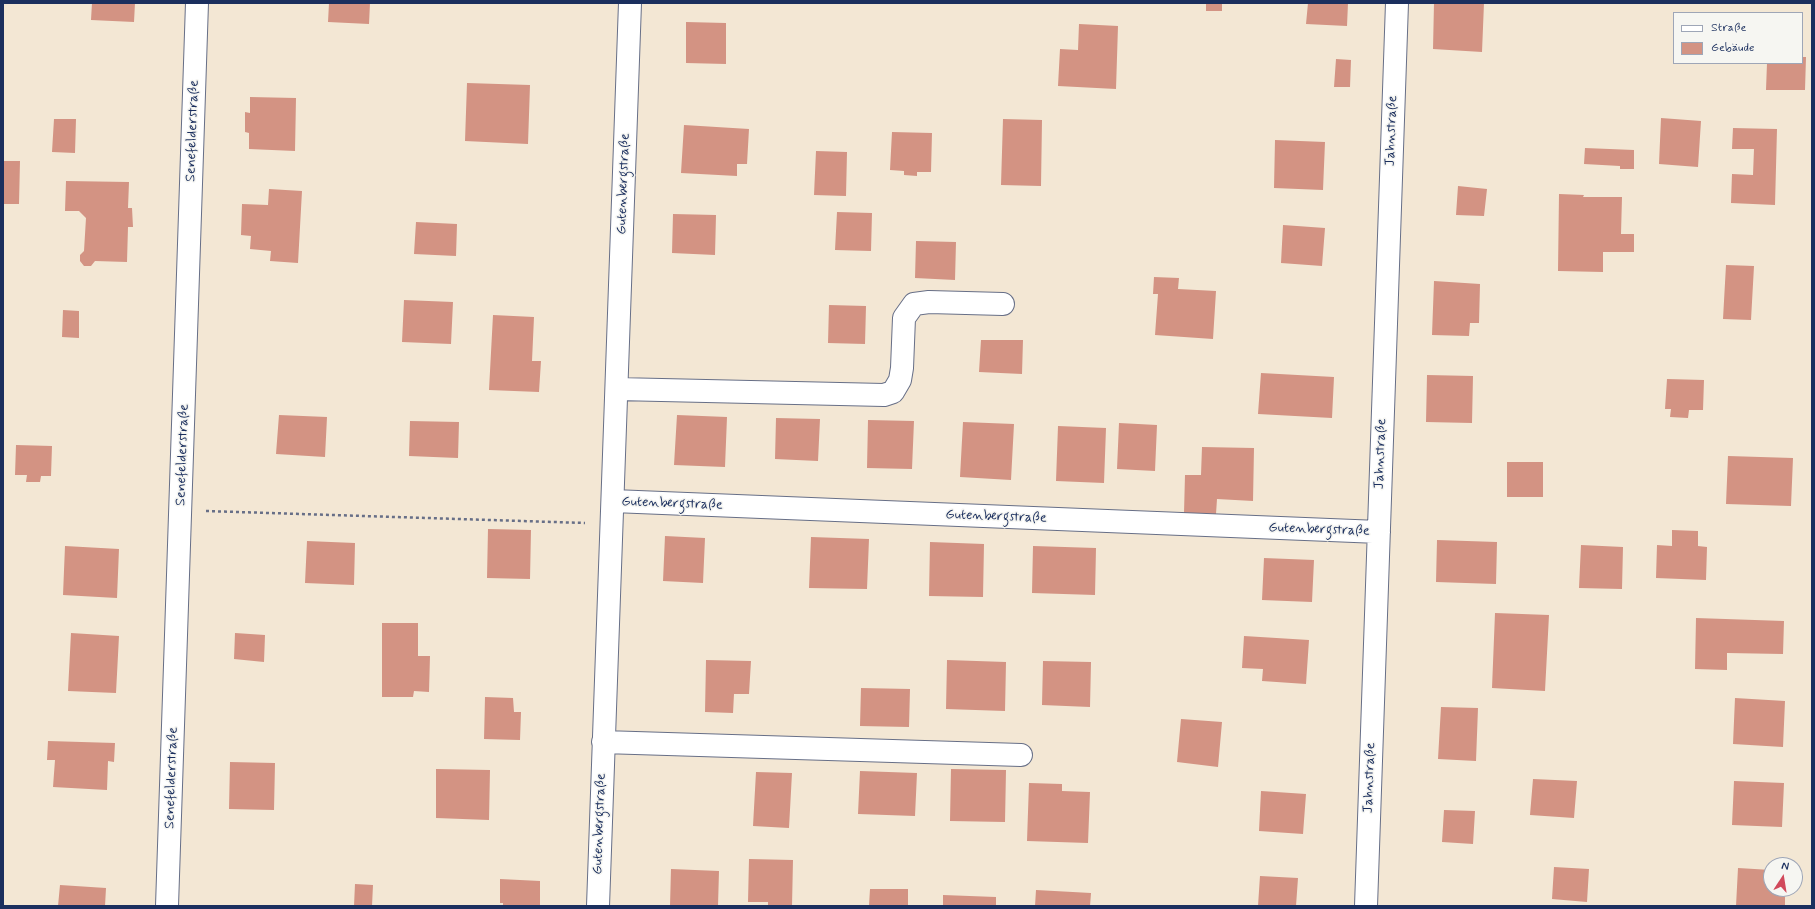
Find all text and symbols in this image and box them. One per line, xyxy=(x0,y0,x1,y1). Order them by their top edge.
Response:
legend xyxy=(1673,12,1803,64)
text: Straße xyxy=(1711,20,1746,36)
text: Gebäude xyxy=(1711,40,1754,56)
street label: Senefelderstraße xyxy=(183,80,203,182)
street label: Jahnstraße xyxy=(1382,95,1402,167)
street label: Gutenbergstraße xyxy=(614,133,634,235)
street label: Senefelderstraße xyxy=(173,404,193,506)
street label: Jahnstraße xyxy=(1371,418,1391,490)
street label: Gutenbergstraße xyxy=(621,494,723,514)
street label: Gutenbergstraße xyxy=(945,507,1047,527)
street label: Gutenbergstraße xyxy=(1268,520,1370,540)
street label: Senefelderstraße xyxy=(162,727,182,829)
street label: Jahnstraße xyxy=(1360,742,1380,814)
street label: Gutenbergstraße xyxy=(590,773,610,875)
north arrow xyxy=(1763,857,1803,897)
text: N xyxy=(1780,859,1790,874)

